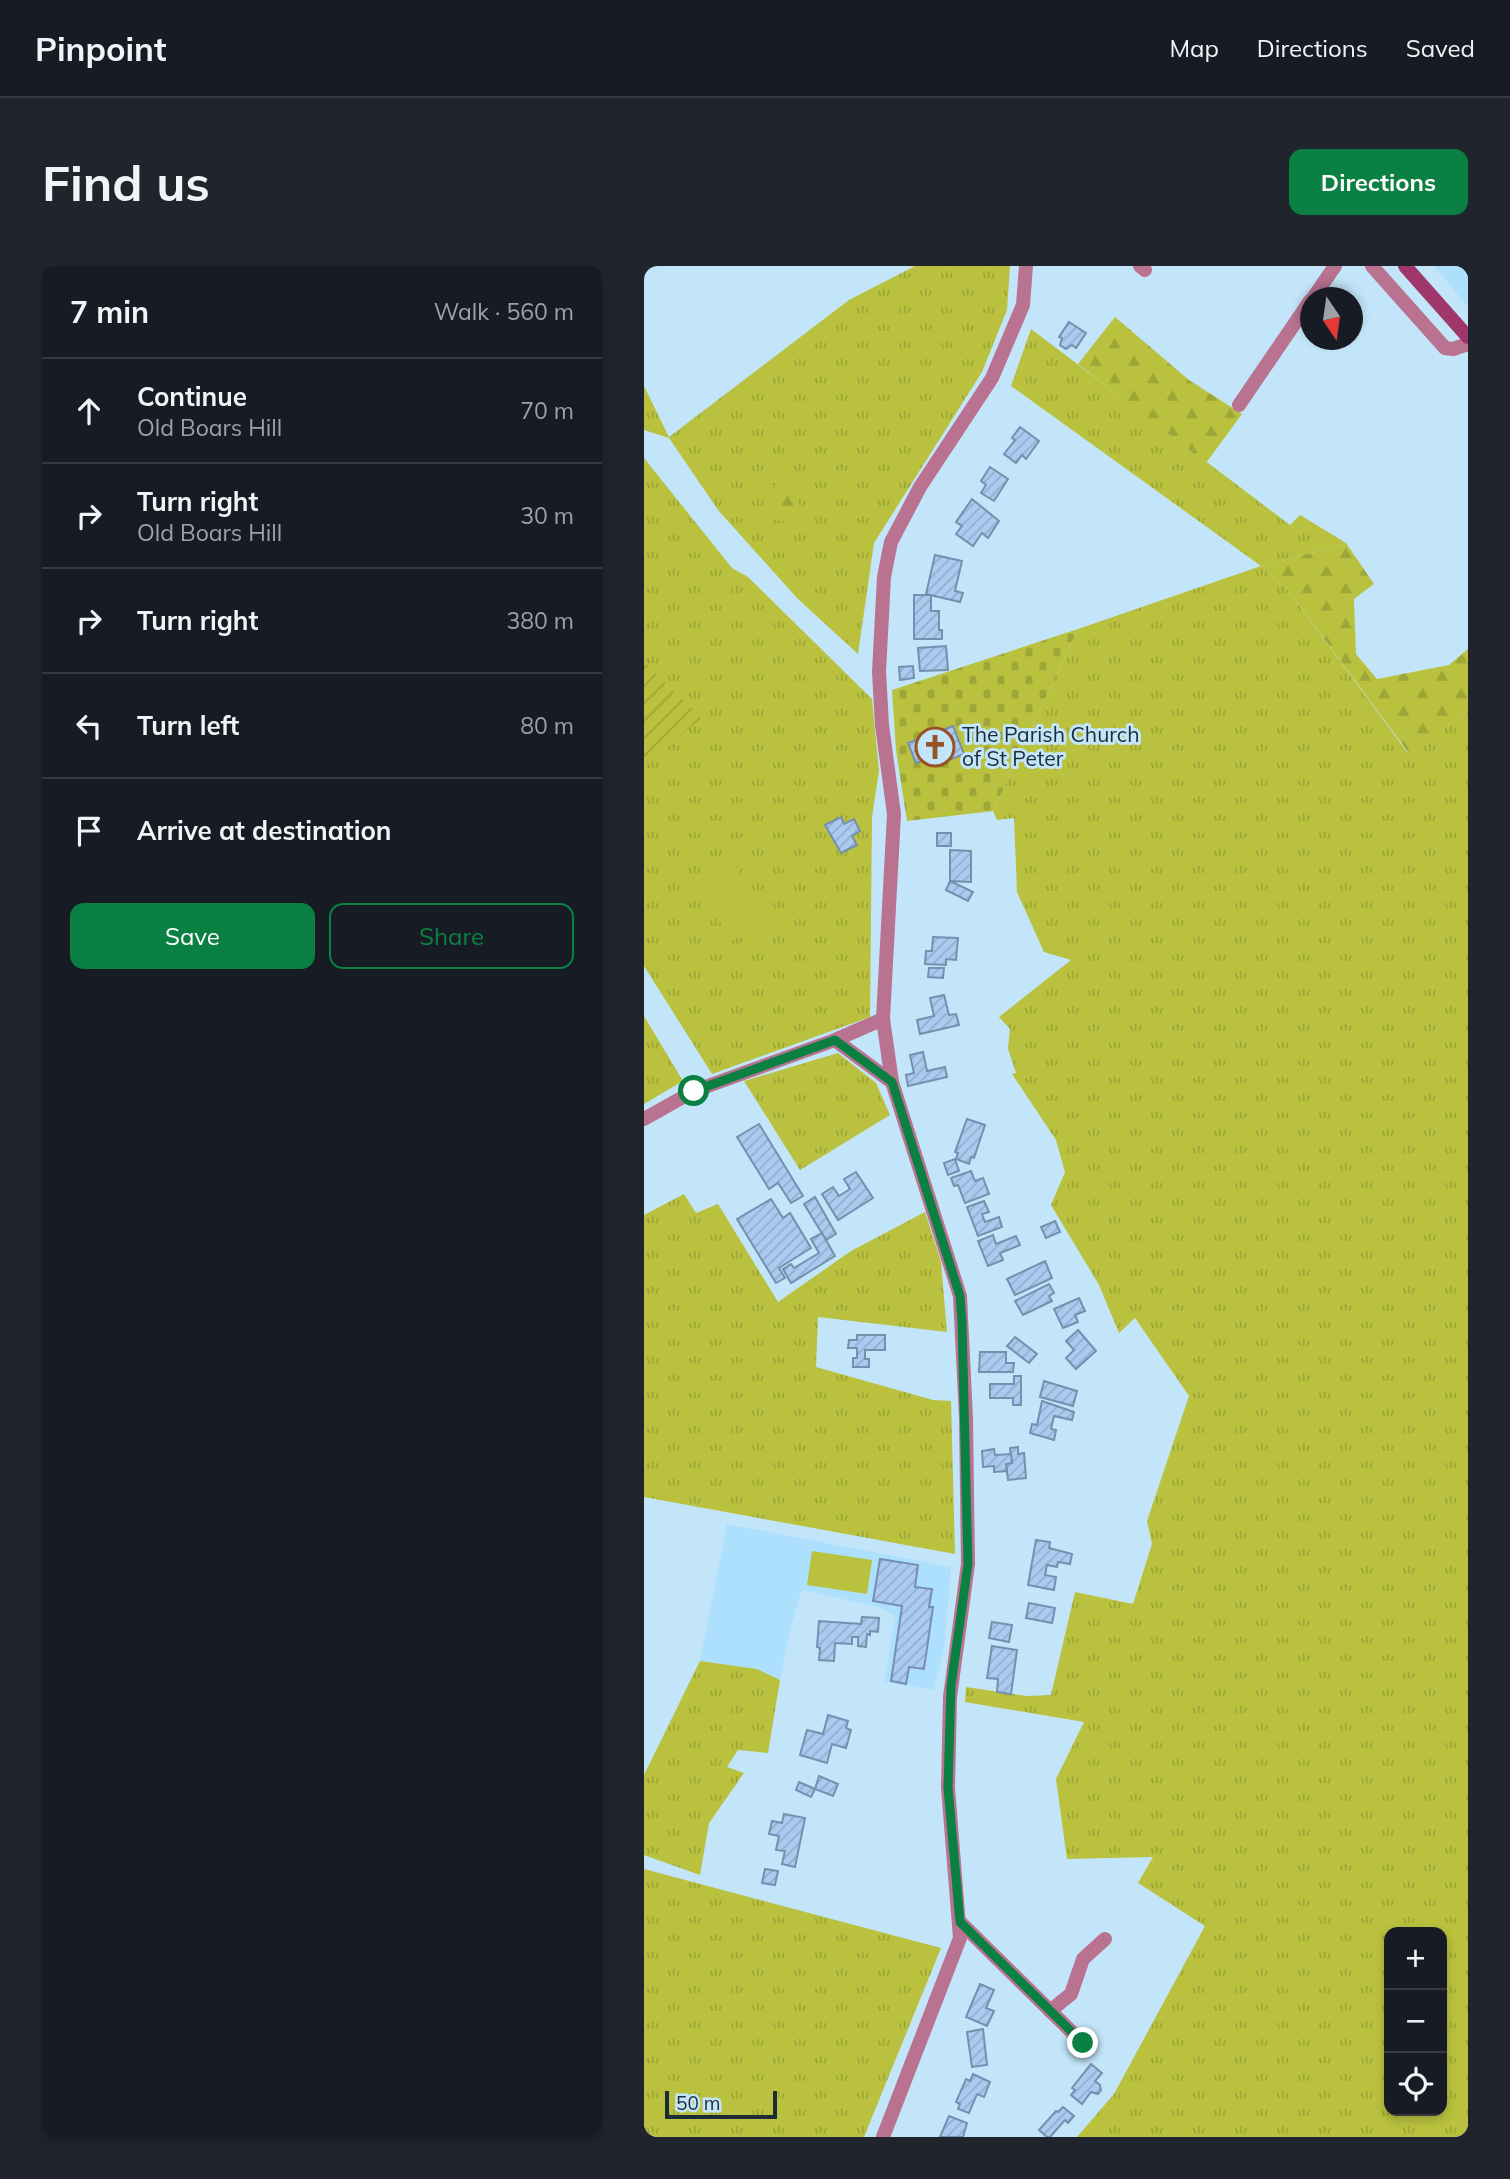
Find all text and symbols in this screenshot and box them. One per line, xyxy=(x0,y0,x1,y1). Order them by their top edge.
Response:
text: Pinpoint xyxy=(35,28,167,69)
text: Map xyxy=(1169,33,1219,63)
text: Directions xyxy=(1257,33,1368,63)
text: Saved xyxy=(1406,33,1475,63)
button: Directions xyxy=(1289,149,1468,215)
text: Find us xyxy=(42,152,210,213)
north arrow xyxy=(1300,287,1363,350)
text: 7 min xyxy=(70,293,149,331)
text: Walk · 560 m xyxy=(434,297,574,326)
text: Continue xyxy=(137,380,247,413)
icon: ahead xyxy=(70,392,108,430)
text: 70 m xyxy=(520,396,574,425)
text: Old Boars Hill xyxy=(137,413,282,442)
text: Turn right xyxy=(137,485,258,518)
icon: right xyxy=(70,497,108,535)
text: 30 m xyxy=(520,501,574,530)
text: Old Boars Hill xyxy=(137,518,282,547)
icon: right xyxy=(70,602,108,640)
text: Turn right xyxy=(137,604,258,637)
text: 380 m xyxy=(506,606,574,635)
icon: left xyxy=(70,707,108,745)
text: Turn left xyxy=(137,709,239,742)
text: 80 m xyxy=(520,711,574,740)
place label: The Parish Church of St Peter xyxy=(962,721,1139,771)
church icon: The Parish Church of St Peter xyxy=(914,726,956,768)
icon: arrive xyxy=(70,812,108,850)
text: Arrive at destination xyxy=(137,814,392,847)
button: Save xyxy=(70,903,315,969)
button: Share xyxy=(329,903,574,969)
route start xyxy=(678,1075,709,1106)
map controls xyxy=(1384,1927,1447,2116)
button: + xyxy=(1384,1927,1447,1990)
button: − xyxy=(1384,1990,1447,2053)
route end xyxy=(1067,2027,1098,2058)
button: locate xyxy=(1384,2053,1447,2116)
scale bar xyxy=(665,2088,777,2120)
text: 50 m xyxy=(676,2091,720,2115)

